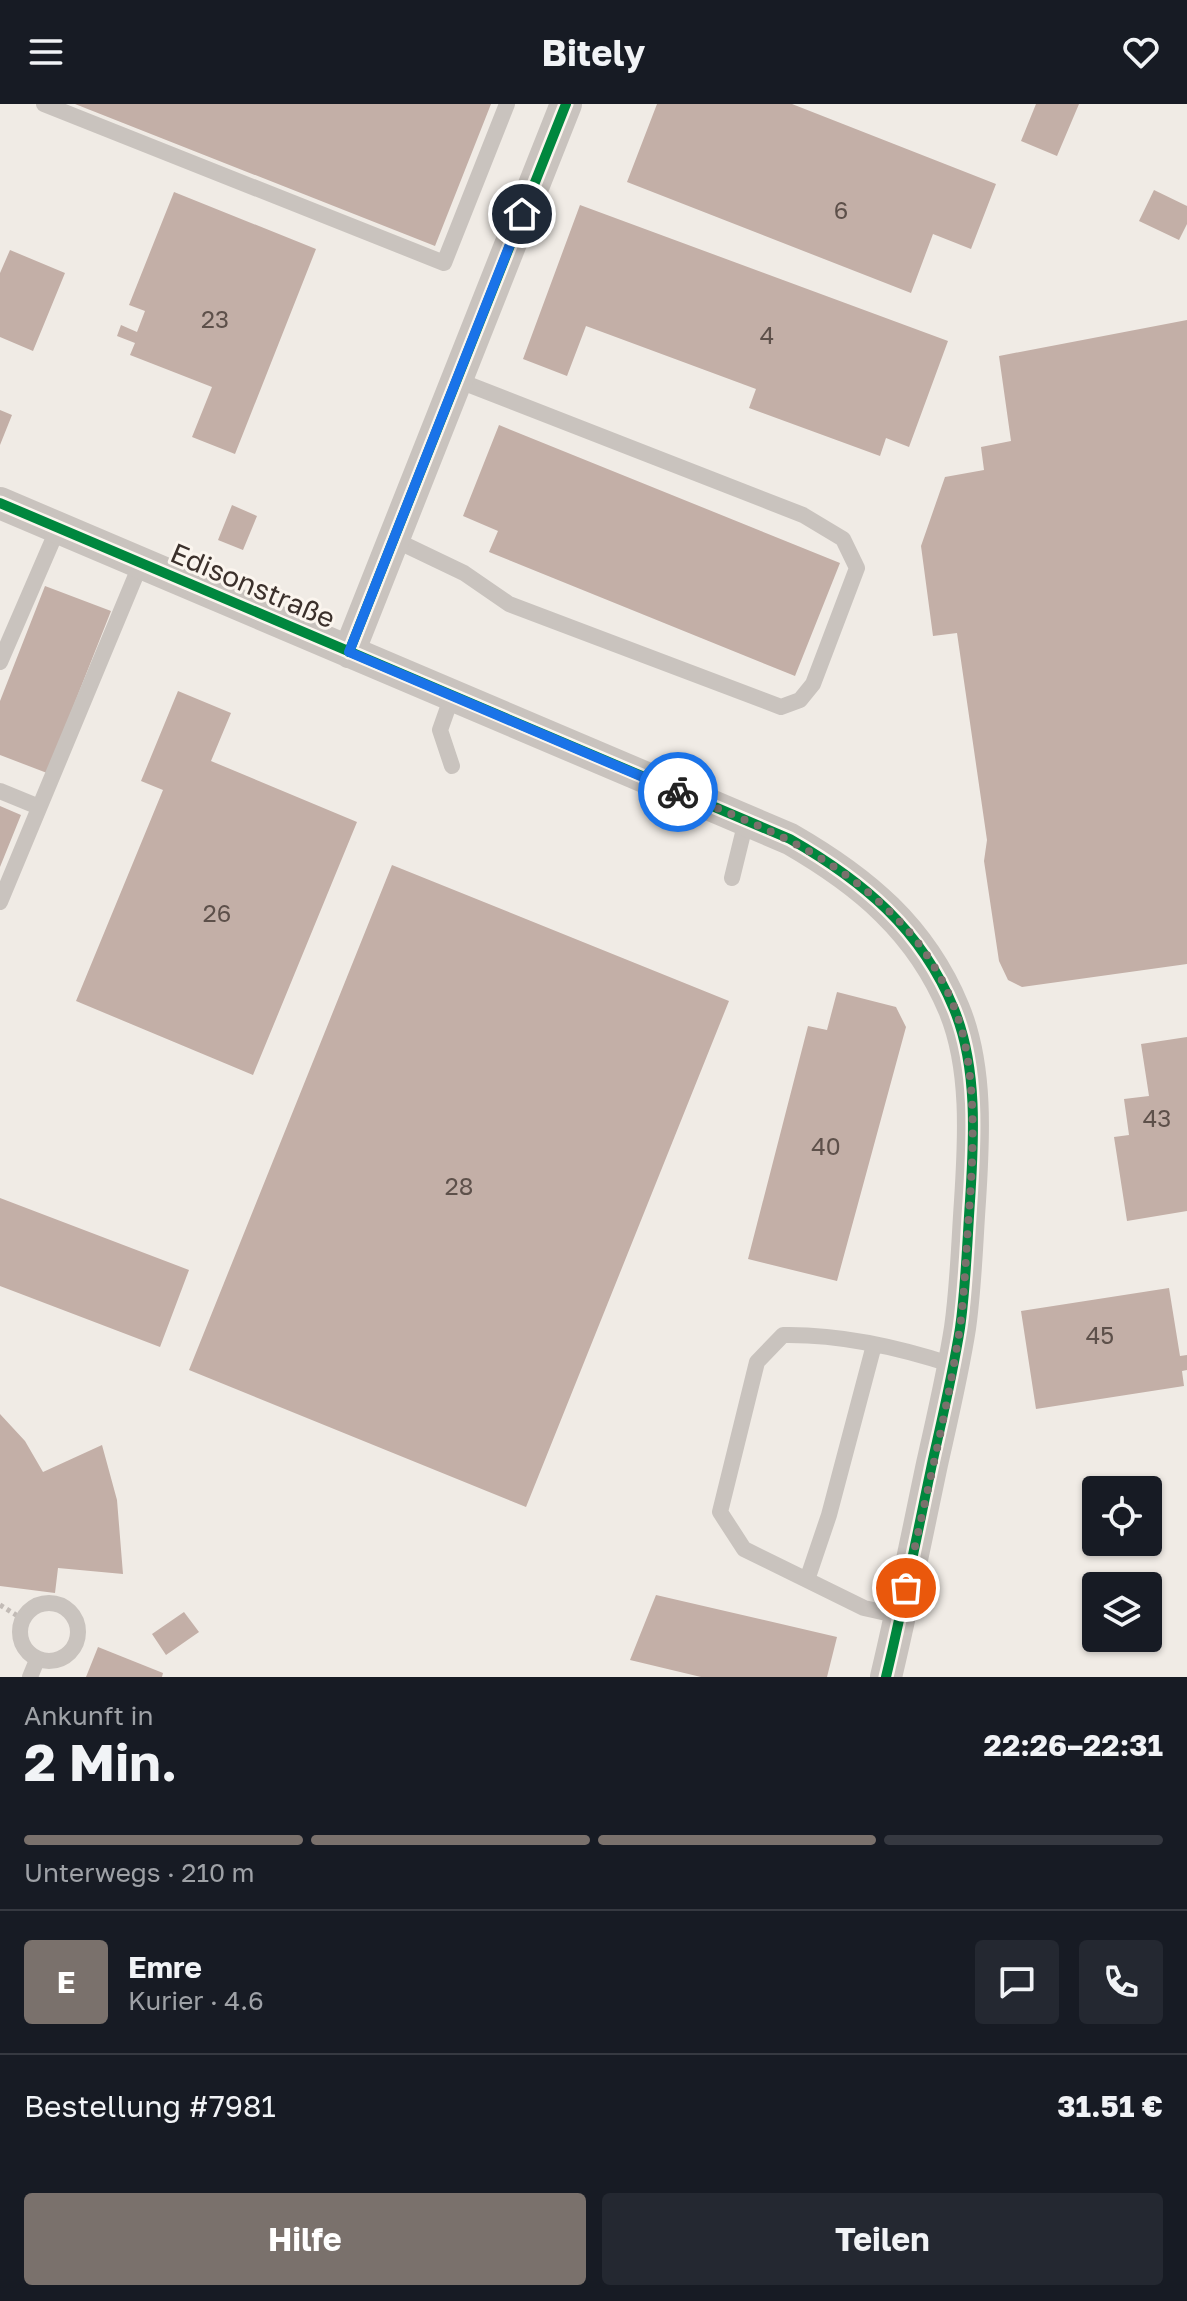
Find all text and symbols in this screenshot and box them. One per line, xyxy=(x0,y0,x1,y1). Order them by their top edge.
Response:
icon: menu xyxy=(24,30,68,74)
icon: heart xyxy=(1119,30,1163,74)
text: Bitely xyxy=(542,31,645,74)
pin xyxy=(488,180,556,248)
icon: home xyxy=(500,192,544,236)
house number: 6 xyxy=(834,195,848,224)
house number: 23 xyxy=(201,304,229,333)
house number: 4 xyxy=(760,320,774,349)
street label: Edisonstraße xyxy=(166,536,340,634)
courier xyxy=(638,752,718,832)
icon: bike xyxy=(656,770,700,814)
house number: 26 xyxy=(203,898,231,927)
house number: 43 xyxy=(1143,1103,1171,1132)
house number: 40 xyxy=(811,1131,841,1160)
house number: 28 xyxy=(445,1171,473,1200)
house number: 45 xyxy=(1086,1320,1114,1349)
map controls xyxy=(1082,1476,1162,1652)
button: locate xyxy=(1082,1476,1162,1556)
pin xyxy=(872,1554,940,1622)
icon: bag xyxy=(884,1566,928,1610)
button: layers xyxy=(1082,1572,1162,1652)
text: Ankunft in xyxy=(24,1700,153,1731)
text: 22:26–22:31 xyxy=(984,1727,1163,1763)
text: 2 Min. xyxy=(24,1730,177,1792)
text: Unterwegs · 210 m xyxy=(24,1857,255,1888)
button: chat xyxy=(975,1940,1059,2024)
button: phone xyxy=(1079,1940,1163,2024)
text: Emre xyxy=(128,1949,202,1985)
text: E xyxy=(57,1964,75,2000)
text: Kurier · 4.6 xyxy=(128,1985,264,2016)
text: Bestellung #7981 xyxy=(24,2088,276,2124)
text: 31.51 € xyxy=(1057,2088,1163,2124)
button: Hilfe xyxy=(24,2193,586,2285)
button: Teilen xyxy=(602,2193,1163,2285)

